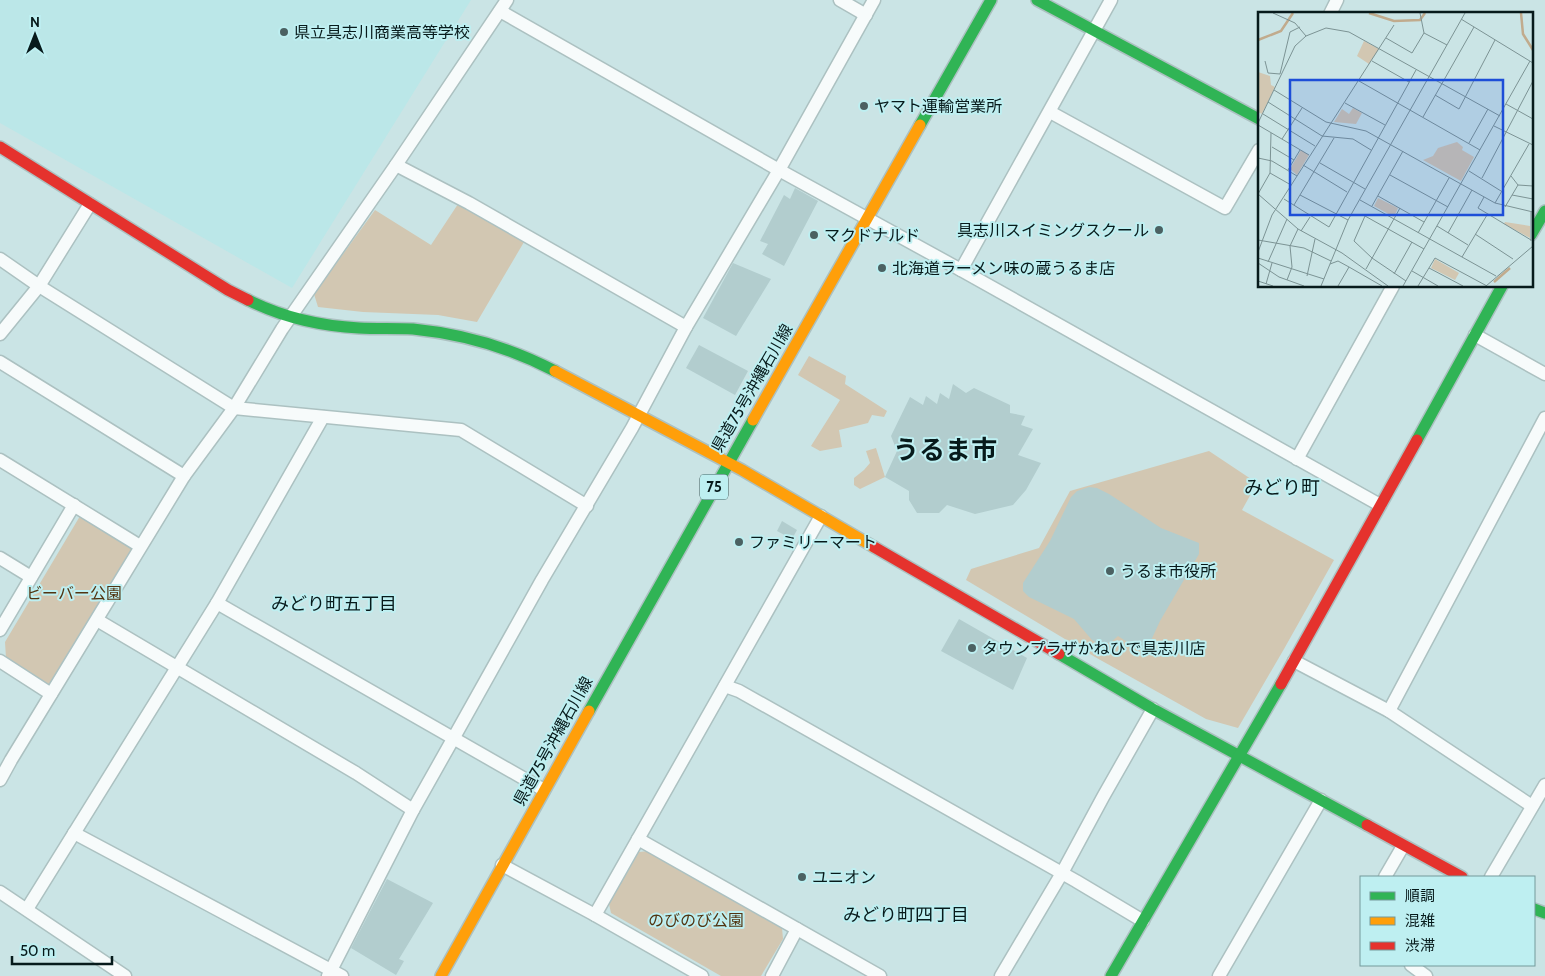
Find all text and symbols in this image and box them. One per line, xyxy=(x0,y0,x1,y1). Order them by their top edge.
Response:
north arrow xyxy=(10,10,60,60)
inset map xyxy=(1258,12,1532,288)
text: N xyxy=(30,13,40,31)
place label: 県立具志川商業高等学校 xyxy=(294,23,470,42)
marker: 県立具志川商業高等学校 xyxy=(278,26,290,38)
place label: ヤマト運輸営業所 xyxy=(874,97,1002,116)
marker: ヤマト運輸営業所 xyxy=(858,100,870,112)
place label: 具志川スイミングスクール xyxy=(957,221,1149,240)
marker: 具志川スイミングスクール xyxy=(1153,224,1165,236)
place label: マクドナルド xyxy=(824,226,920,245)
marker: マクドナルド xyxy=(808,229,820,241)
place label: 北海道ラーメン味の蔵うるま店 xyxy=(892,259,1115,278)
marker: 北海道ラーメン味の蔵うるま店 xyxy=(876,262,888,274)
street label: 県道75号沖縄石川線 xyxy=(708,321,796,455)
district label: うるま市 xyxy=(893,434,997,466)
road number: 75 xyxy=(700,474,728,500)
district label: みどり町 xyxy=(1244,476,1320,499)
place label: ファミリーマート xyxy=(749,533,877,552)
marker: ファミリーマート xyxy=(733,536,745,548)
place label: うるま市役所 xyxy=(1120,562,1216,581)
marker: うるま市役所 xyxy=(1104,565,1116,577)
park label: ビーバー公園 xyxy=(26,584,122,603)
district label: みどり町五丁目 xyxy=(271,593,397,615)
place label: タウンプラザかねひで具志川店 xyxy=(982,639,1206,658)
marker: タウンプラザかねひで具志川店 xyxy=(966,642,978,654)
street label: 県道75号沖縄石川線 xyxy=(510,673,596,809)
place label: ユニオン xyxy=(812,868,876,887)
marker: ユニオン xyxy=(796,871,808,883)
legend xyxy=(1360,876,1535,966)
text: 順調 xyxy=(1405,887,1435,905)
district label: みどり町四丁目 xyxy=(843,904,969,926)
park label: のびのび公園 xyxy=(648,911,744,930)
text: 混雑 xyxy=(1405,912,1435,930)
scale bar xyxy=(12,934,112,966)
text: 渋滞 xyxy=(1405,937,1435,955)
text: 50 m xyxy=(20,942,55,960)

